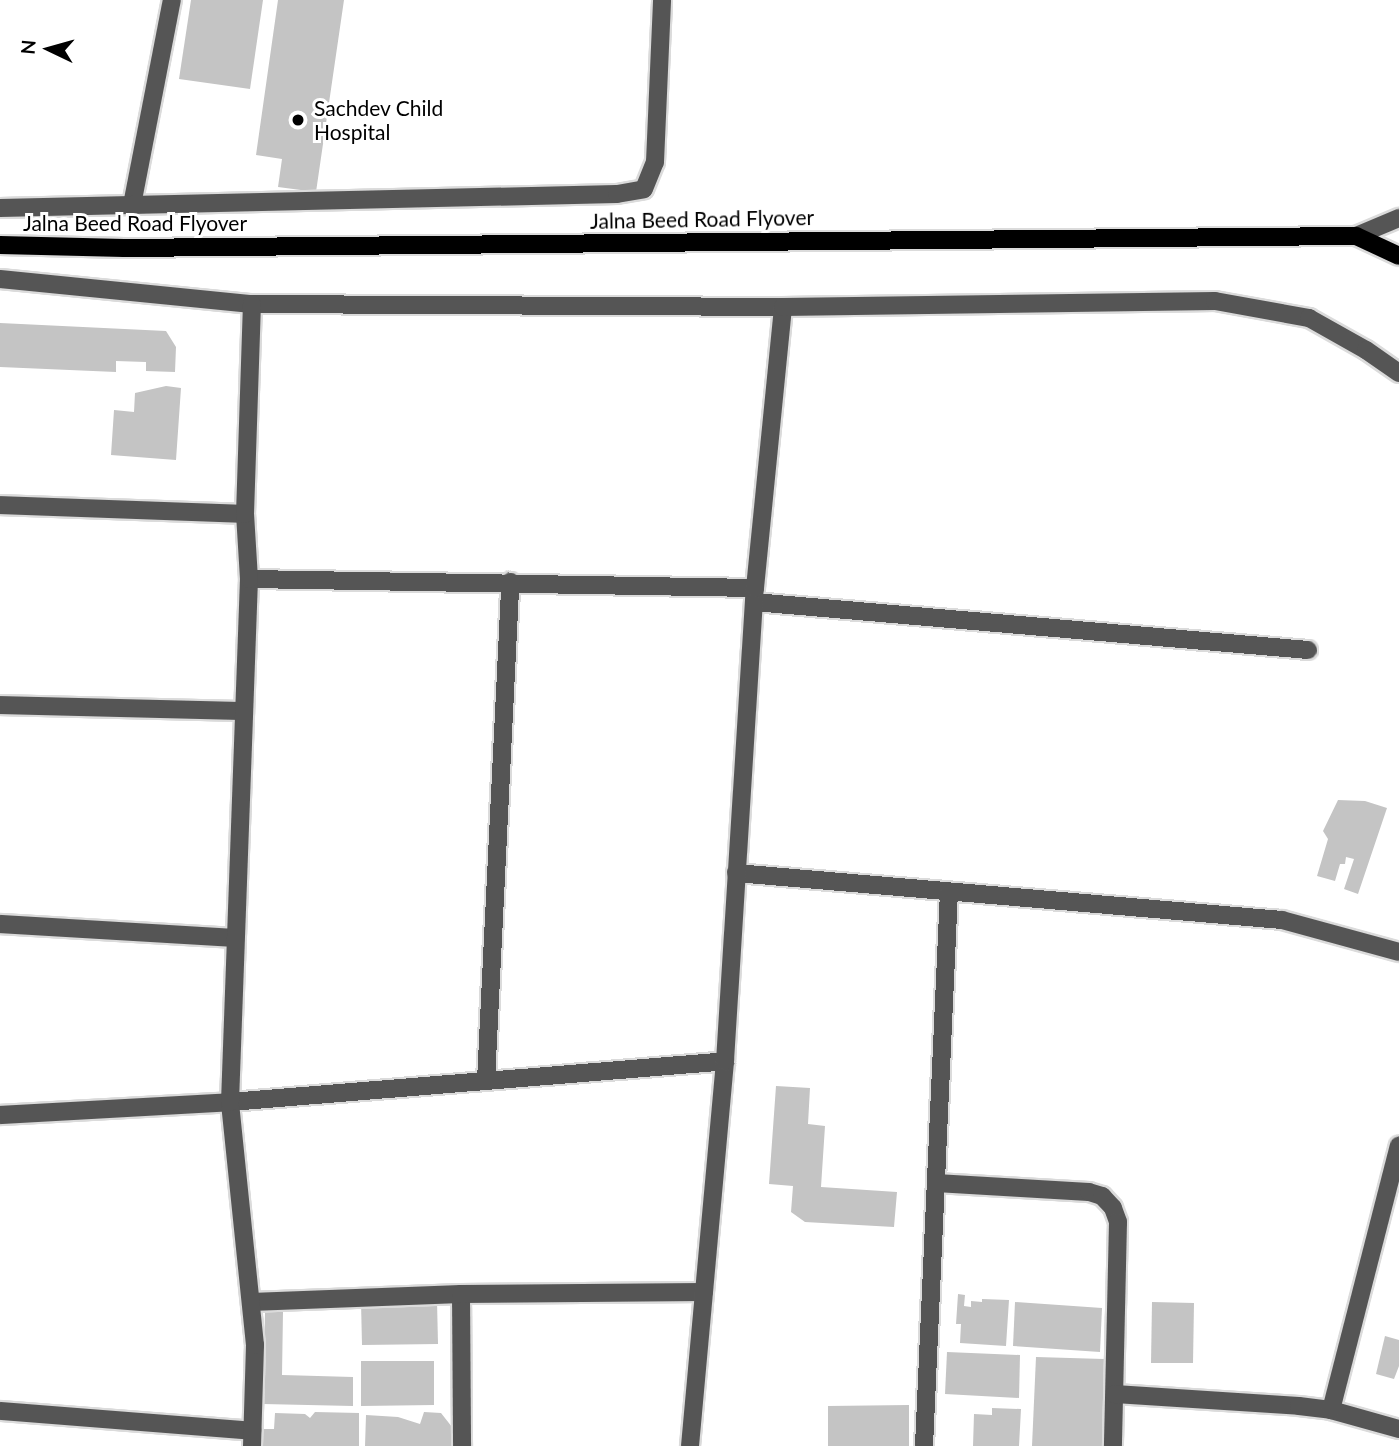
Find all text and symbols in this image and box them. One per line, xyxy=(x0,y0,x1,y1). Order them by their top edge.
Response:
north arrow xyxy=(14,14,84,84)
text: N xyxy=(15,39,40,55)
place label: Sachdev Child Hospital xyxy=(314,95,444,145)
marker: Sachdev Child Hospital xyxy=(288,110,308,130)
street label: Jalna Beed Road Flyover xyxy=(590,204,814,234)
street label: Jalna Beed Road Flyover xyxy=(23,210,247,236)

